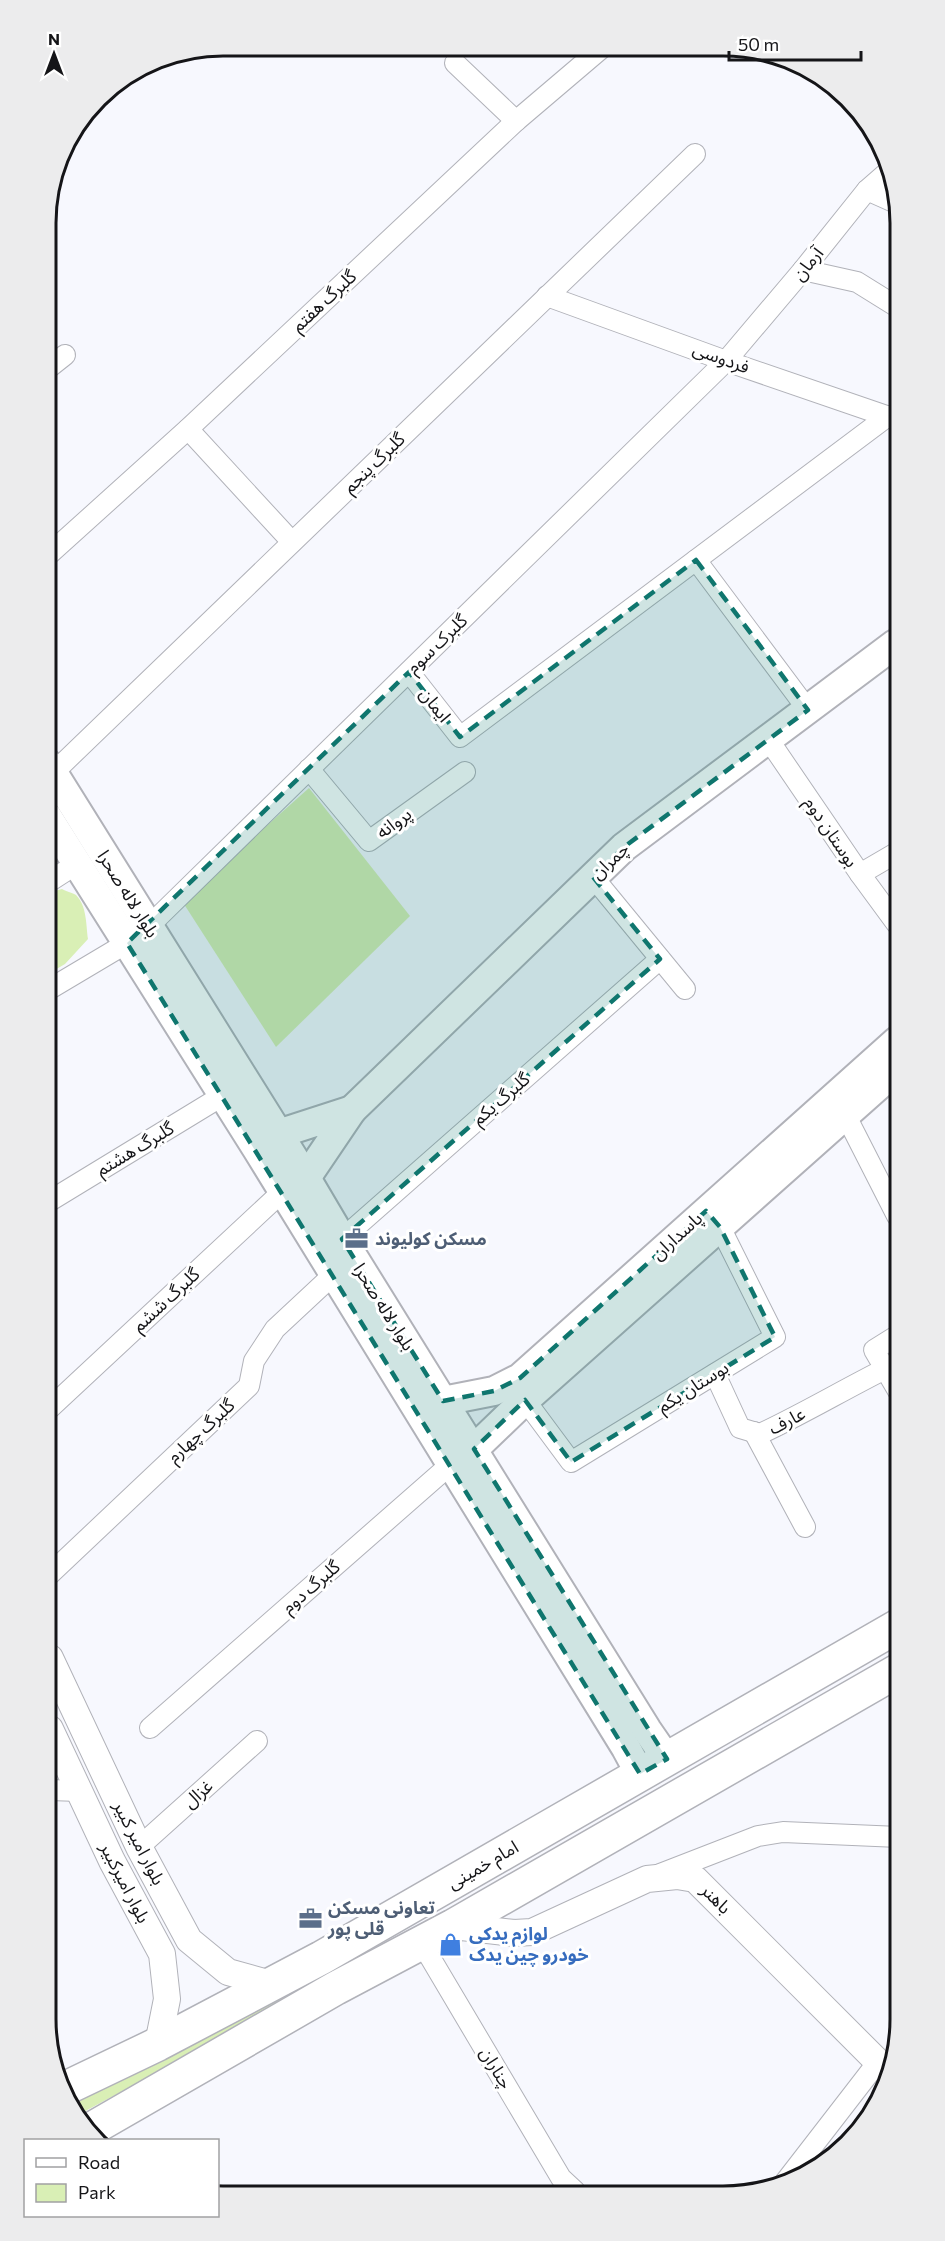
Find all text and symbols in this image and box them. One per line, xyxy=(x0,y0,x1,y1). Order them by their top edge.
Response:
north arrow xyxy=(24,24,84,84)
scale bar xyxy=(729,24,861,62)
text: N xyxy=(48,29,60,48)
text: 50 m xyxy=(738,33,779,55)
street label: آرمان xyxy=(787,241,829,285)
street label: گلبرگ هفتم xyxy=(286,264,363,338)
street label: فردوسی xyxy=(690,337,753,378)
street label: گلبرگ پنجم xyxy=(338,427,411,499)
street label: گلبرک سوم xyxy=(401,609,474,680)
street label: ایمان xyxy=(415,683,456,727)
street label: بوستان دوم xyxy=(797,792,863,873)
street label: پروانه xyxy=(371,802,416,843)
street label: چمران xyxy=(586,837,634,884)
street label: بلوار لاله صحرا xyxy=(92,846,164,942)
street label: گلبرگ یکم xyxy=(467,1067,536,1132)
street label: گلبرگ هشتم xyxy=(91,1116,180,1183)
street label: پاسداران xyxy=(646,1207,707,1265)
office icon: مسکن کولیوند xyxy=(344,1226,370,1252)
place label: مسکن کولیوند xyxy=(375,1227,487,1249)
street label: بلوار لاله صحرا xyxy=(348,1259,420,1355)
street label: گلبرگ ششم xyxy=(127,1262,206,1338)
street label: بوستان یکم xyxy=(653,1356,734,1419)
street label: گلبرگ چهارم xyxy=(162,1393,242,1470)
street label: عارف xyxy=(765,1402,809,1439)
street label: گلبرگ دوم xyxy=(277,1555,347,1621)
street label: غزال xyxy=(178,1774,217,1813)
street label: بلوار امیر کبیر xyxy=(108,1796,170,1889)
street label: امام خمینی xyxy=(443,1835,524,1897)
street label: بلوار امیرکبیر xyxy=(95,1838,156,1927)
street label: باهنر xyxy=(696,1878,736,1919)
place label: تعاونی مسکن قلی پور xyxy=(327,1896,436,1941)
office icon: تعاونی مسکن قلی پور xyxy=(297,1905,323,1931)
place label: لوازم یدکی خودرو چین یدک xyxy=(469,1922,589,1967)
shop icon: لوازم یدکی خودرو چین یدک xyxy=(438,1931,464,1957)
street label: چناران xyxy=(475,2043,518,2093)
legend xyxy=(24,2139,219,2217)
text: Road xyxy=(78,2151,120,2173)
text: Park xyxy=(78,2181,116,2203)

